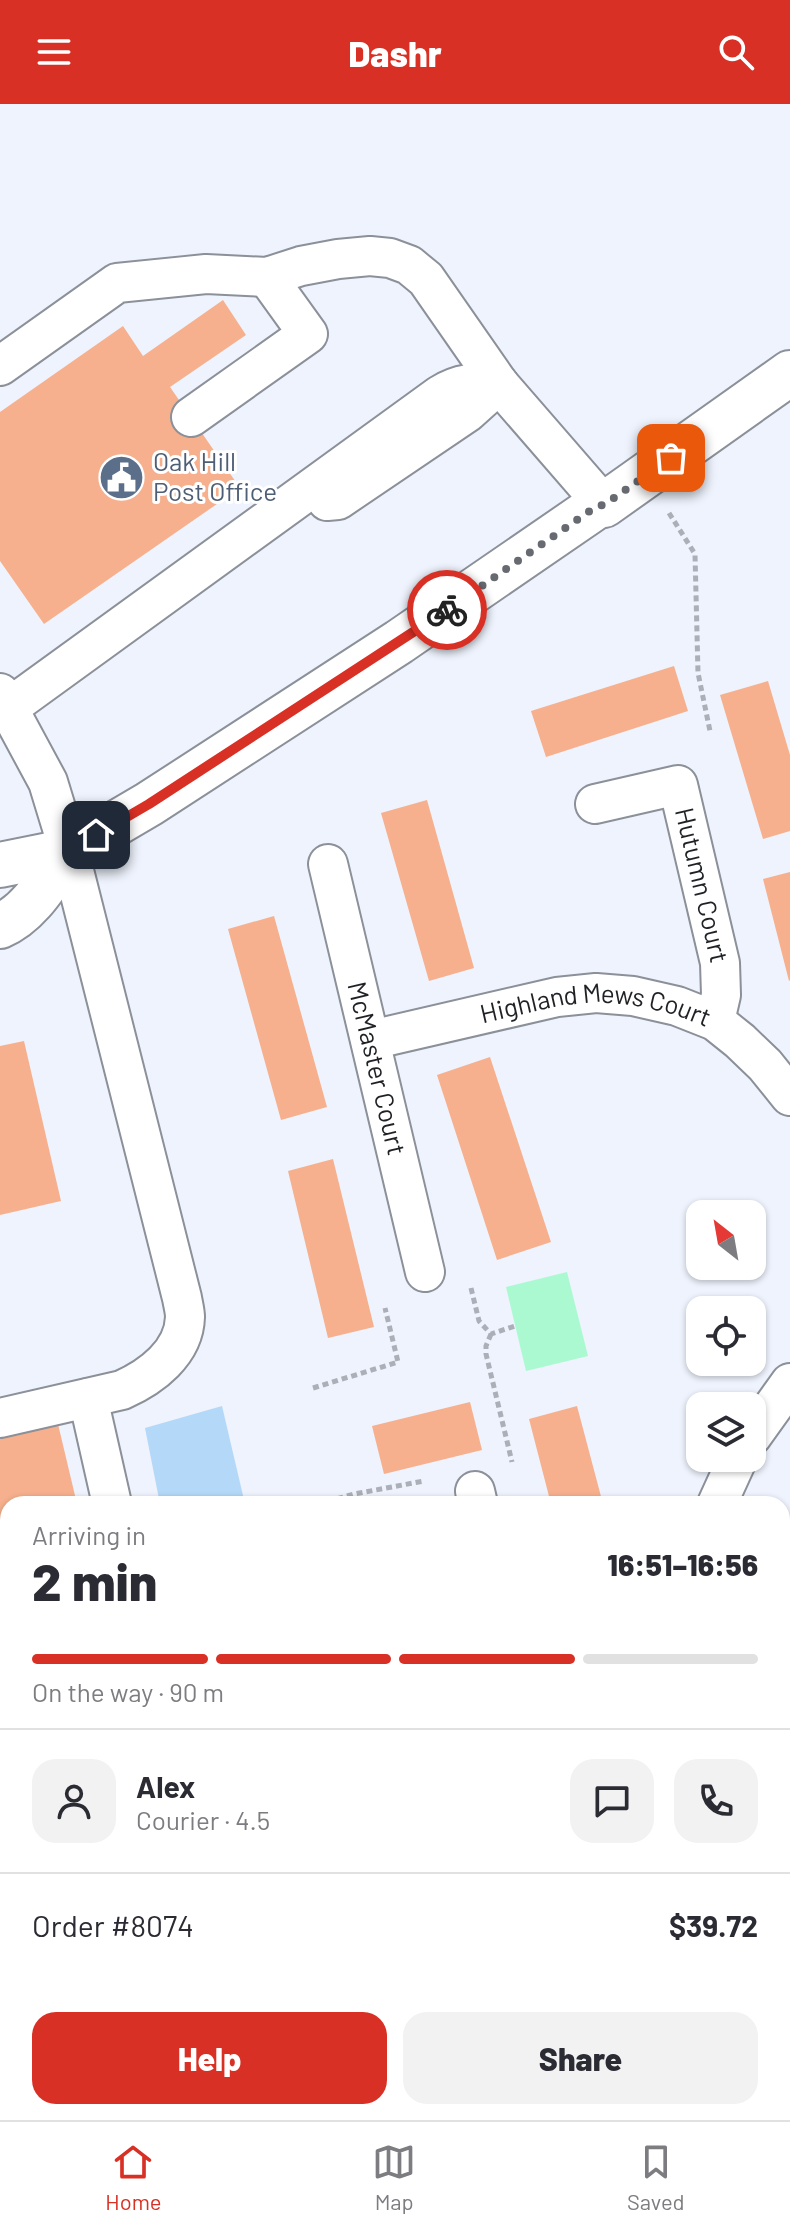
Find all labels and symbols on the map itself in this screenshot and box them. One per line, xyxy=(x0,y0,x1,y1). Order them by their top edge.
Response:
pin xyxy=(637,424,705,492)
place label: Oak Hill Post Office xyxy=(153,445,277,506)
public building icon: Oak Hill Post Office xyxy=(98,453,146,501)
courier xyxy=(407,570,487,650)
pin xyxy=(62,801,130,869)
street label: Hutumn Court xyxy=(670,804,736,965)
street label: Highland Mews Court xyxy=(477,976,716,1032)
street label: McMaster Court xyxy=(342,978,414,1158)
north arrow xyxy=(686,1200,766,1280)

